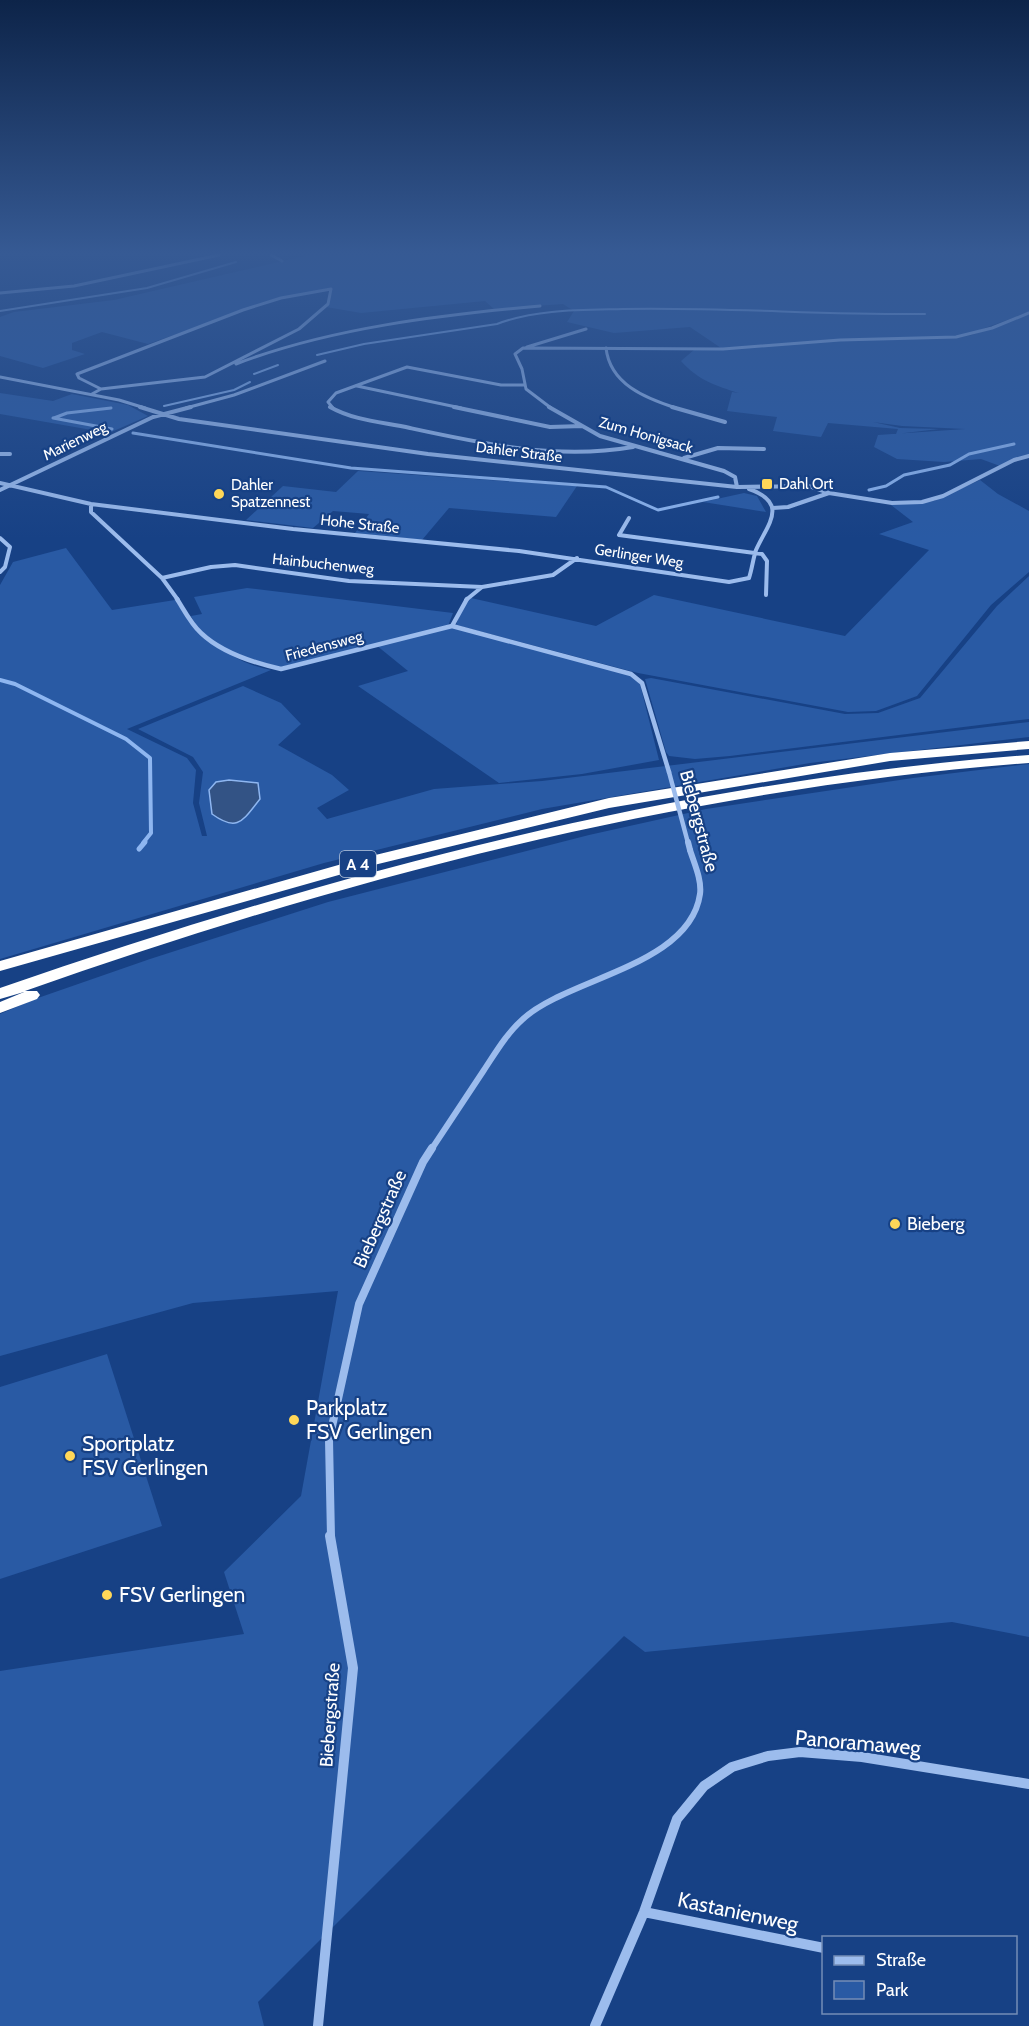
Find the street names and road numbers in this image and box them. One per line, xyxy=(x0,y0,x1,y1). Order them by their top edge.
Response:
street label: Zum Honigsack xyxy=(597,413,695,457)
street label: Marienweg xyxy=(40,418,110,464)
street label: Dahler Straße xyxy=(475,438,564,466)
street label: Hohe Straße xyxy=(320,511,401,537)
street label: Gerlinger Weg xyxy=(593,540,685,572)
street label: Hainbuchenweg xyxy=(271,550,375,578)
street label: Friedensweg xyxy=(283,627,365,665)
street label: Biebergstraße xyxy=(675,768,723,874)
road number: A 4 xyxy=(340,851,376,877)
street label: Biebergstraße xyxy=(349,1167,411,1271)
street label: Biebergstraße xyxy=(315,1662,345,1768)
street label: Panoramaweg xyxy=(794,1725,923,1761)
street label: Kastanienweg xyxy=(676,1887,801,1937)

